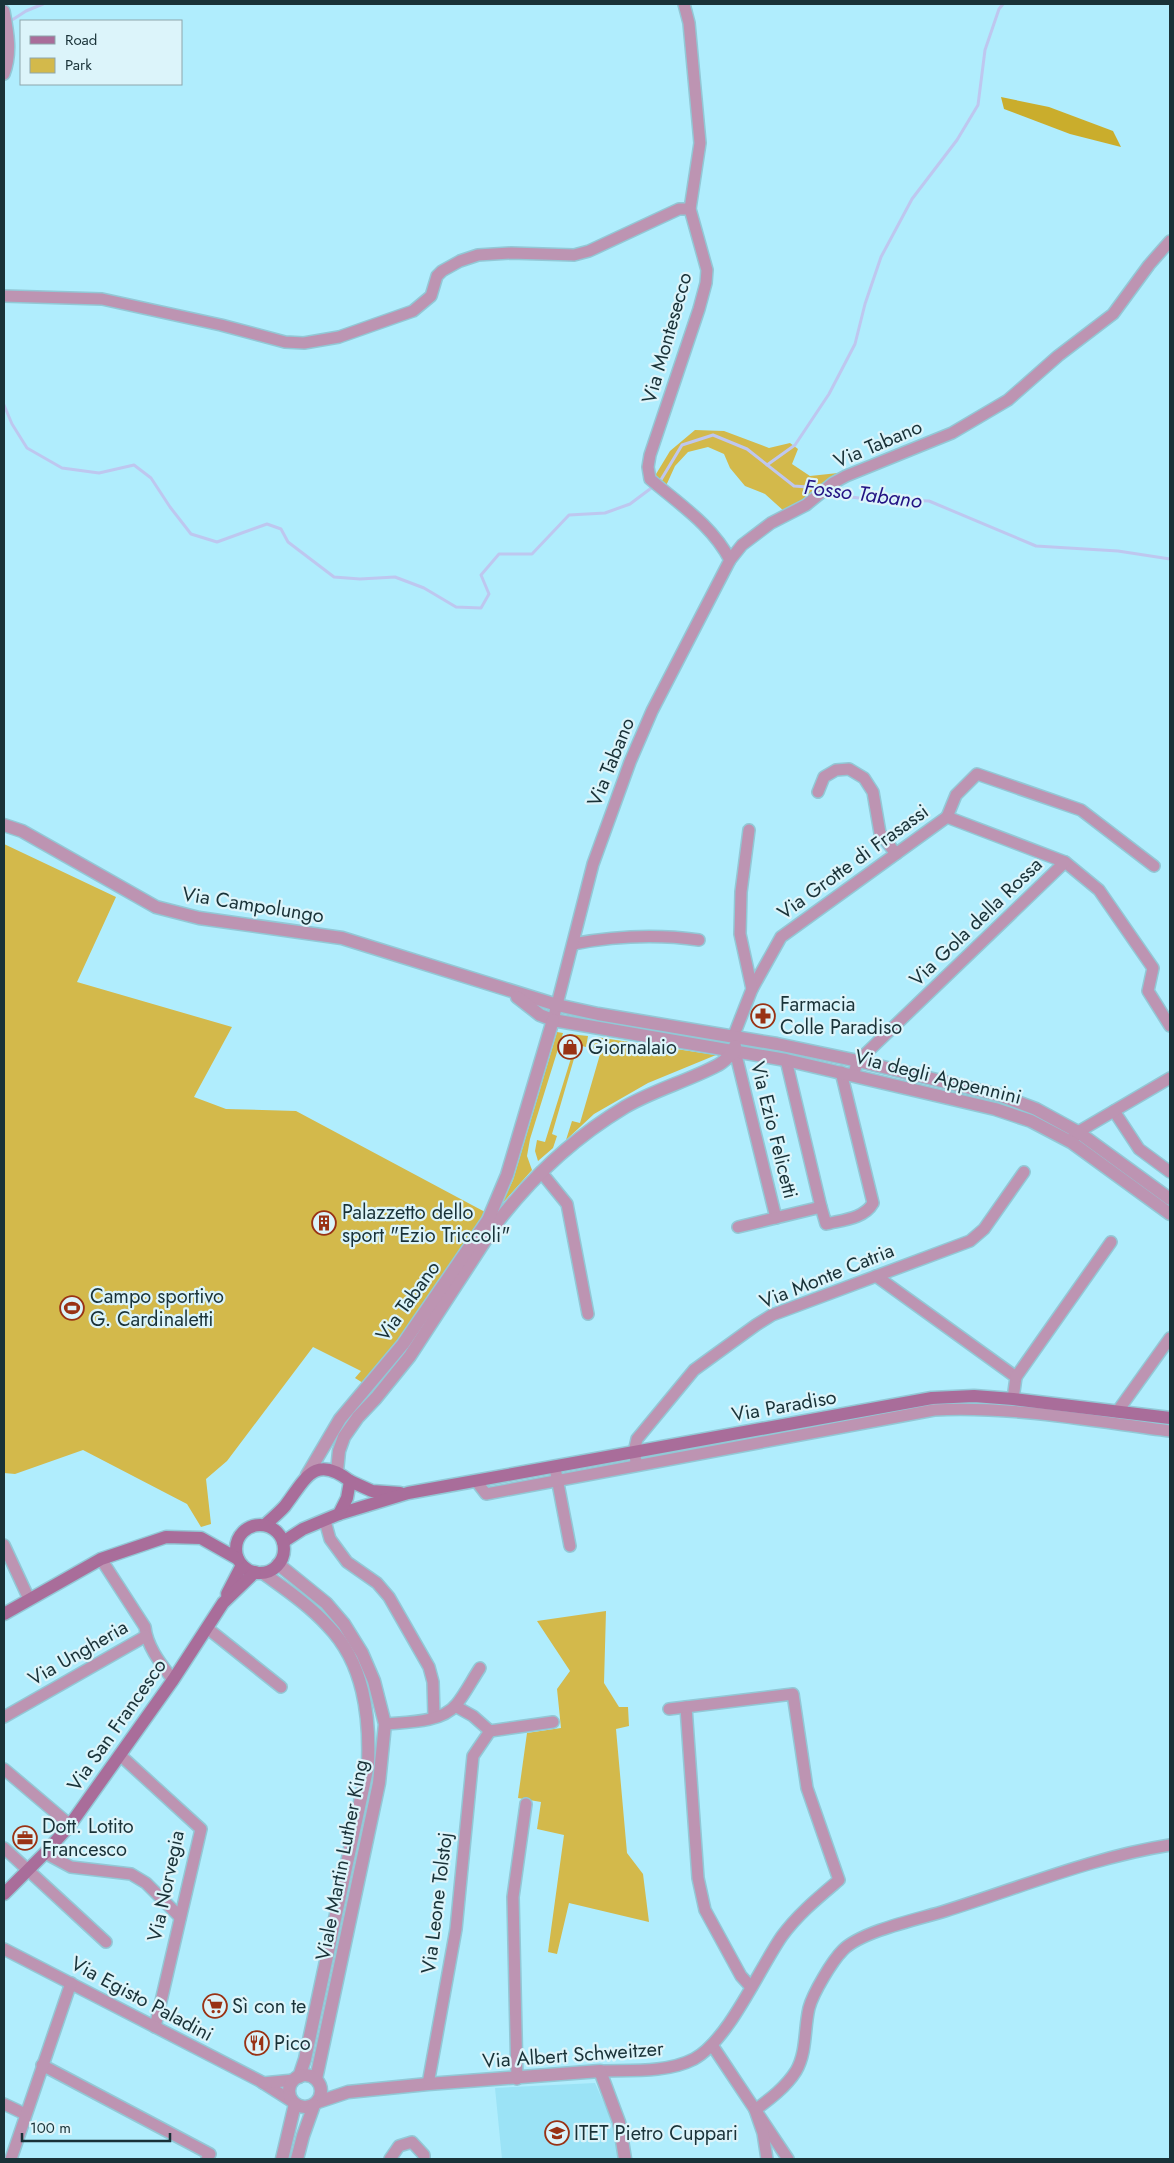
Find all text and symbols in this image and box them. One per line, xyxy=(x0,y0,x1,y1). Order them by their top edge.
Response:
legend xyxy=(20,20,182,85)
text: Road xyxy=(65,29,97,51)
text: Park xyxy=(65,54,92,76)
street label: Via Montesecco xyxy=(634,269,700,407)
street label: Via Tabano xyxy=(829,412,927,476)
water label: Fosso Tabano xyxy=(802,472,924,516)
street label: Via Tabano xyxy=(580,713,642,811)
street label: Via Grotte di Frasassi xyxy=(771,797,935,927)
street label: Via Gola della Rossa xyxy=(903,851,1049,993)
street label: Via Campolungo xyxy=(180,879,326,931)
place label: Farmacia Colle Paradiso xyxy=(780,990,902,1042)
pharmacy icon: Farmacia Colle Paradiso xyxy=(750,1003,776,1029)
place label: Giornalaio xyxy=(588,1033,677,1062)
shop icon: Giornalaio xyxy=(557,1034,583,1060)
street label: Via degli Appennini xyxy=(851,1042,1025,1112)
street label: Via Ezio Felicetti xyxy=(743,1058,805,1202)
place label: Palazzetto dello sport "Ezio Triccoli" xyxy=(342,1198,511,1250)
building icon: Palazzetto dello sport "Ezio Triccoli" xyxy=(311,1210,337,1236)
street label: Via Monte Catria xyxy=(755,1236,899,1316)
street label: Via Tabano xyxy=(369,1255,447,1347)
place label: Campo sportivo G. Cardinaletti xyxy=(90,1282,224,1334)
sports icon: Campo sportivo G. Cardinaletti xyxy=(59,1295,85,1321)
street label: Via Paradiso xyxy=(729,1382,839,1429)
street label: Via Ungheria xyxy=(23,1613,133,1693)
street label: Via San Francesco xyxy=(60,1653,174,1797)
street label: Viale Martin Luther King xyxy=(308,1757,376,1963)
place label: Dott. Lotito Francesco xyxy=(42,1812,134,1864)
office icon: Dott. Lotito Francesco xyxy=(12,1825,38,1851)
street label: Via Norvegia xyxy=(140,1828,192,1944)
street label: Via Leone Tolstoj xyxy=(414,1830,460,1976)
street label: Via Egisto Paladini xyxy=(65,1949,219,2049)
place label: Sì con te xyxy=(232,1992,306,2021)
supermarket icon: Sì con te xyxy=(202,1993,228,2019)
place label: Pico xyxy=(274,2029,311,2058)
restaurant icon: Pico xyxy=(244,2030,270,2056)
street label: Via Albert Schweitzer xyxy=(481,2034,665,2076)
scale bar xyxy=(22,2110,170,2142)
text: 100 m xyxy=(30,2117,71,2139)
place label: ITET Pietro Cuppari xyxy=(574,2119,738,2148)
school or university icon: ITET Pietro Cuppari xyxy=(544,2120,570,2146)

